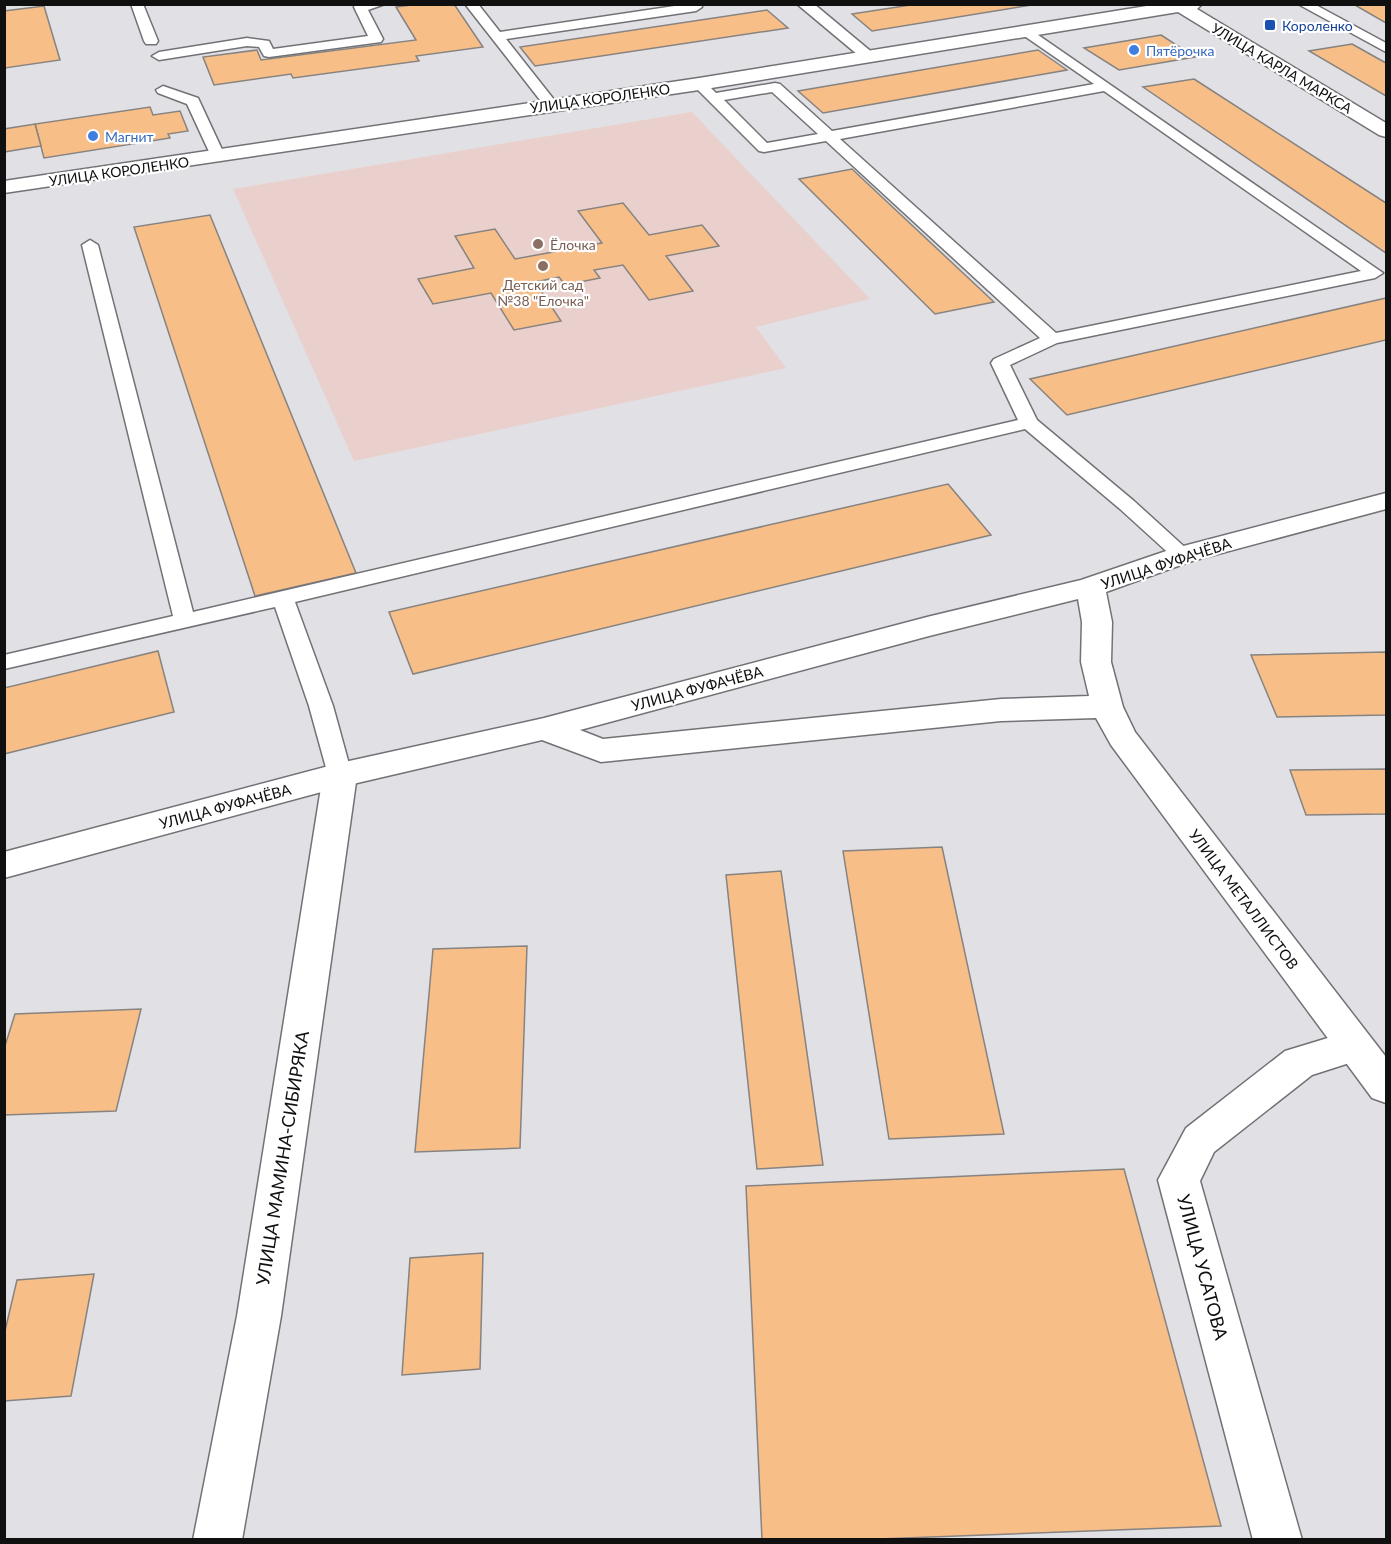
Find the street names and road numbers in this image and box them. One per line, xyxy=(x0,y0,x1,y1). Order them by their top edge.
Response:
street label: УЛИЦА КАРЛА МАРКСА xyxy=(1209,19,1356,117)
street label: УЛИЦА КОРОЛЕНКО xyxy=(529,80,671,116)
street label: УЛИЦА КОРОЛЕНКО xyxy=(48,153,190,189)
street label: УЛИЦА ФУФАЧЁВА xyxy=(1099,533,1234,593)
street label: УЛИЦА ФУФАЧЁВА xyxy=(629,662,766,714)
street label: УЛИЦА ФУФАЧЁВА xyxy=(157,780,294,832)
street label: УЛИЦА МЕТАЛЛИСТОВ xyxy=(1185,825,1303,973)
street label: УЛИЦА МАМИНА-СИБИРЯКА xyxy=(251,1028,313,1287)
street label: УЛИЦА УСАТОВА xyxy=(1173,1192,1233,1343)

